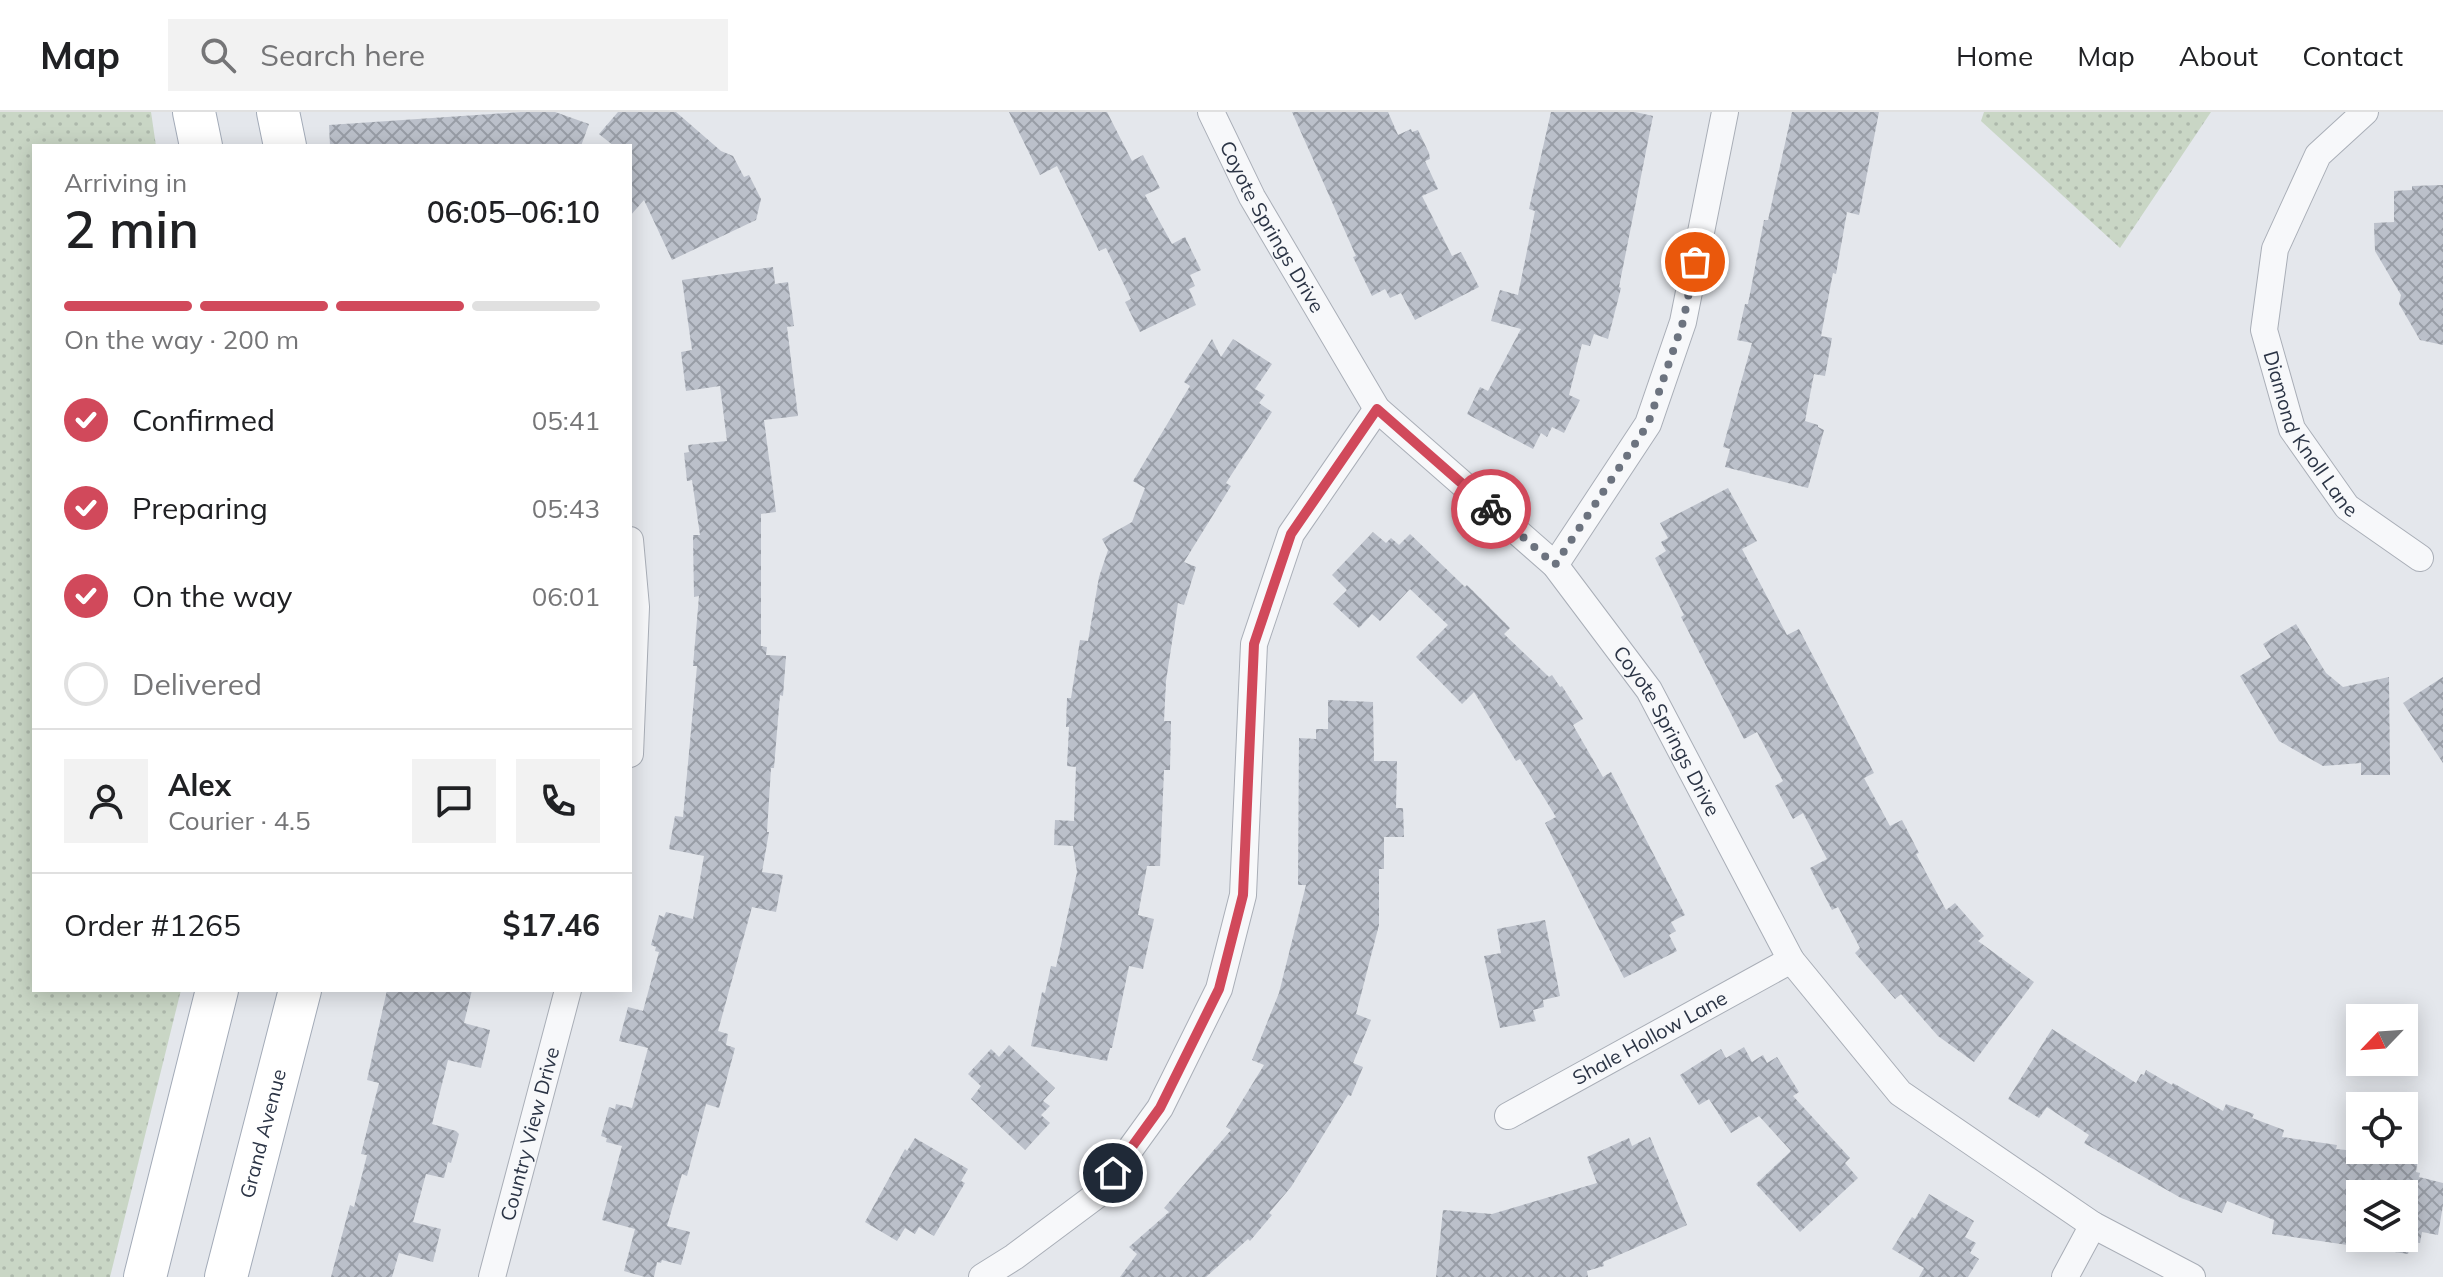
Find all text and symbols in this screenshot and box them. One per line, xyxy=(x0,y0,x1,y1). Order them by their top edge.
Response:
search box xyxy=(168,19,728,91)
text: Map xyxy=(40,31,120,79)
icon: search xyxy=(196,33,240,77)
text: Search here xyxy=(260,36,425,74)
text: Home xyxy=(1956,38,2033,73)
text: Map xyxy=(2077,38,2135,73)
text: About xyxy=(2179,38,2258,73)
text: Contact xyxy=(2302,38,2403,73)
street label: Coyote Springs Drive xyxy=(1215,137,1330,317)
text: Arriving in xyxy=(64,166,187,199)
text: 06:05–06:10 xyxy=(427,193,600,231)
text: 2 min xyxy=(64,196,199,261)
pin xyxy=(1661,228,1729,296)
icon: bag xyxy=(1673,240,1717,284)
text: On the way · 200 m xyxy=(64,323,299,356)
street label: Diamond Knoll Lane xyxy=(2259,348,2362,522)
icon: check xyxy=(64,398,108,442)
text: Confirmed xyxy=(132,401,275,439)
text: 05:41 xyxy=(532,404,600,437)
courier xyxy=(1451,469,1531,549)
icon: check xyxy=(64,486,108,530)
icon: bike xyxy=(1469,487,1513,531)
text: Preparing xyxy=(132,489,268,527)
text: 05:43 xyxy=(532,492,600,525)
icon: check xyxy=(64,574,108,618)
text: On the way xyxy=(132,577,292,615)
text: 06:01 xyxy=(532,580,600,613)
street label: Coyote Springs Drive xyxy=(1608,641,1726,820)
text: Delivered xyxy=(132,665,262,703)
button: person xyxy=(64,759,148,843)
button: chat xyxy=(412,759,496,843)
button: phone xyxy=(516,759,600,843)
text: Alex xyxy=(168,766,231,804)
text: Courier · 4.5 xyxy=(168,804,311,837)
text: Order #1265 xyxy=(64,906,241,944)
text: $17.46 xyxy=(503,906,600,944)
street label: Shale Hollow Lane xyxy=(1568,985,1731,1090)
north arrow xyxy=(2346,1004,2418,1076)
map controls xyxy=(2346,1004,2418,1252)
street label: Country View Drive xyxy=(494,1044,564,1223)
street label: Grand Avenue xyxy=(234,1066,291,1201)
button: locate xyxy=(2346,1092,2418,1164)
pin xyxy=(1079,1139,1147,1207)
icon: home xyxy=(1091,1151,1135,1195)
button: layers xyxy=(2346,1180,2418,1252)

